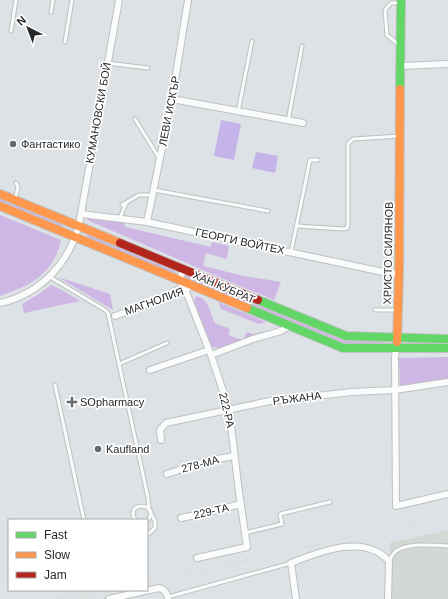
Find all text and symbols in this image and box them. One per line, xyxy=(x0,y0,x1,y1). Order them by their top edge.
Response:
north arrow xyxy=(8,8,48,48)
text: N xyxy=(14,13,28,28)
street label: КУМАНОВСКИ БОЙ xyxy=(83,62,113,164)
street label: ЛЕВИ ИСКЪР xyxy=(156,75,182,147)
place label: Фантастико xyxy=(21,138,80,150)
marker: Фантастико xyxy=(8,139,18,149)
street label: ХРИСТО СИЛЯНОВ xyxy=(381,201,395,305)
street label: ГЕОРГИ ВОЙТЕХ xyxy=(194,226,286,256)
street label: ХАН КУБРАТ xyxy=(191,269,257,306)
street label: МАГНОЛИЯ xyxy=(123,285,185,317)
street label: РЪЖАНА xyxy=(272,389,323,407)
street label: 222-РА xyxy=(217,391,237,430)
place label: SOpharmacy xyxy=(80,396,145,408)
marker: SOpharmacy xyxy=(67,397,77,407)
place label: Kaufland xyxy=(106,443,149,455)
marker: Kaufland xyxy=(93,444,103,454)
street label: 278-МА xyxy=(180,453,221,475)
street label: 229-ТА xyxy=(192,501,230,521)
legend xyxy=(8,519,148,591)
text: Fast xyxy=(44,528,68,542)
text: Slow xyxy=(44,548,70,562)
text: Jam xyxy=(44,568,67,582)

